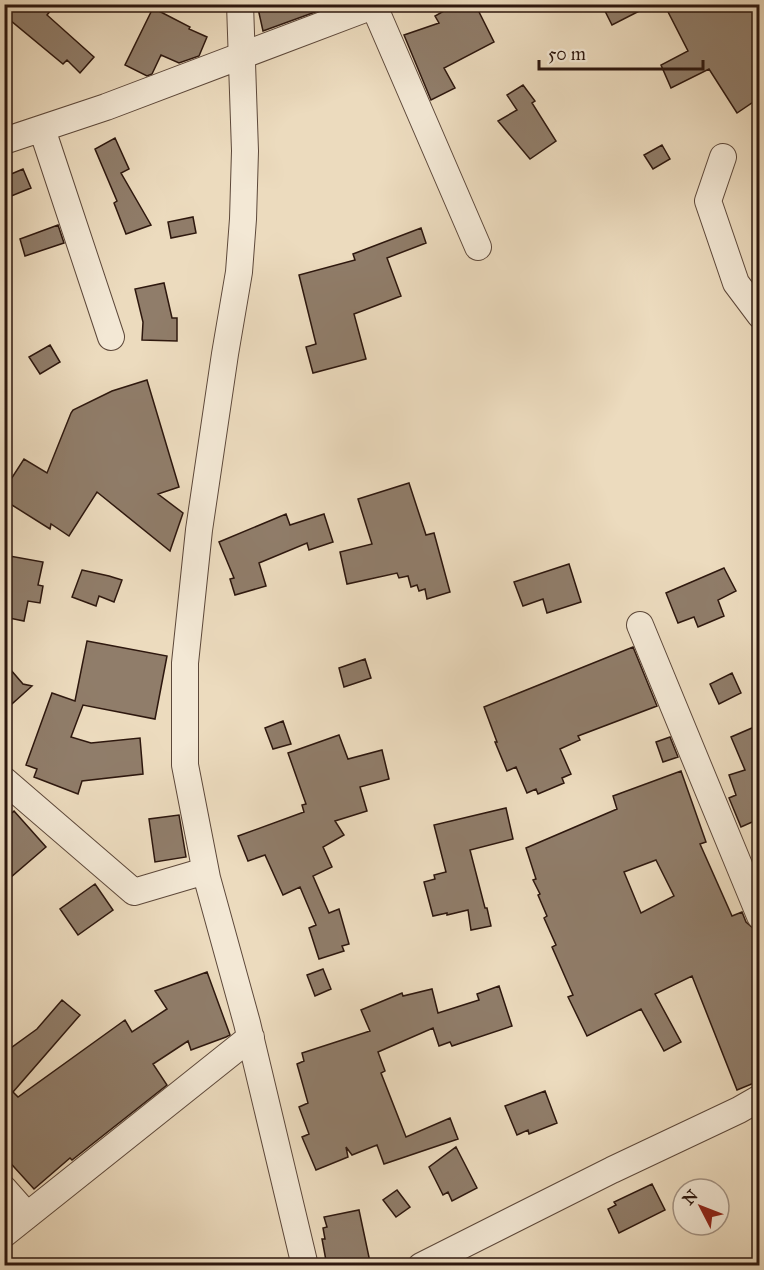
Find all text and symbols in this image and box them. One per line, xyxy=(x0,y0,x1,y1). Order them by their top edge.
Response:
scale bar xyxy=(539,33,702,71)
text: 50 m xyxy=(548,43,586,65)
north arrow xyxy=(671,1177,731,1237)
text: N xyxy=(679,1186,702,1209)

